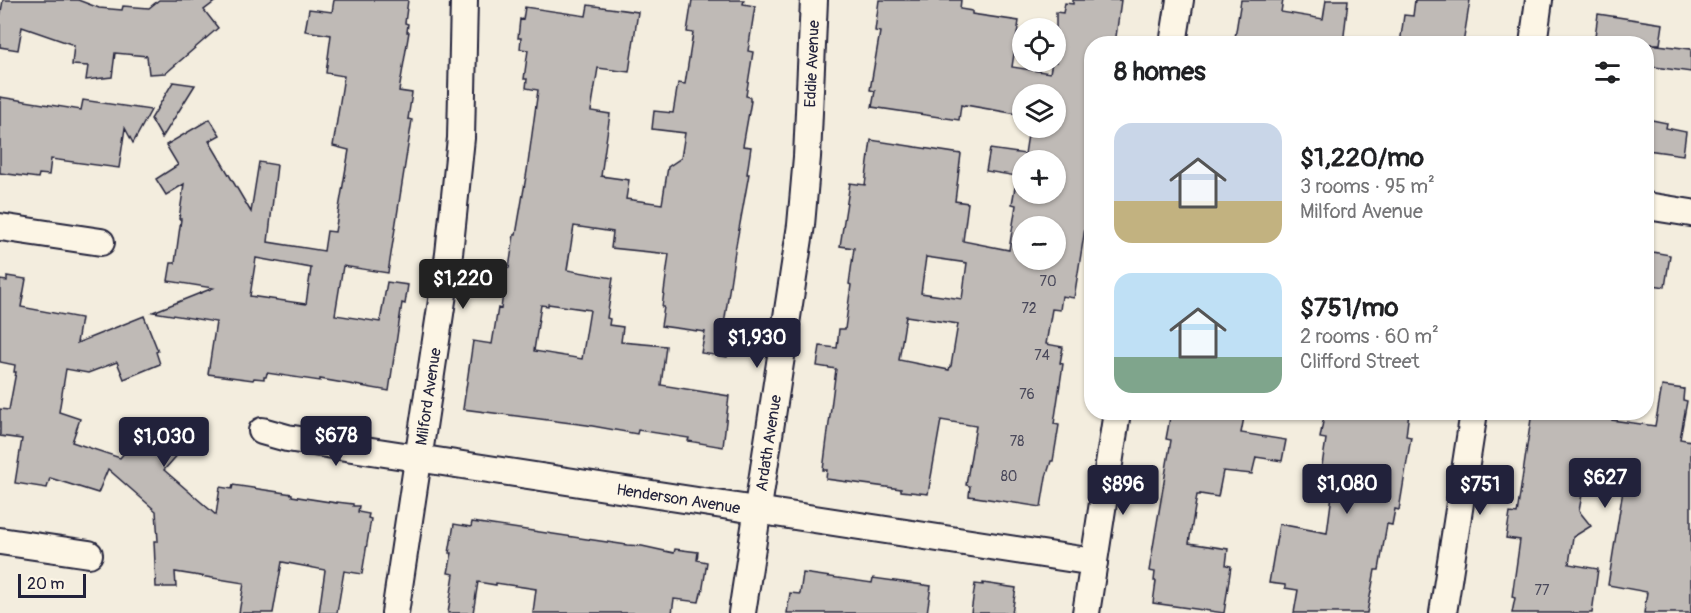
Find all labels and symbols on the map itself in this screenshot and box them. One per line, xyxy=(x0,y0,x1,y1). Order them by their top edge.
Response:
street label: Eddie Avenue xyxy=(800,20,824,108)
pin: $1,220 xyxy=(414,259,512,310)
house number: 70 xyxy=(1040,273,1056,290)
house number: 72 xyxy=(1021,300,1037,317)
pin: $1,930 xyxy=(708,318,806,369)
street label: Milford Avenue xyxy=(411,346,446,447)
house number: 74 xyxy=(1034,347,1050,364)
house number: 76 xyxy=(1019,386,1035,403)
street label: Ardath Avenue xyxy=(752,393,786,493)
pin: $678 xyxy=(300,416,372,467)
pin: $1,030 xyxy=(115,417,213,468)
house number: 78 xyxy=(1010,433,1024,450)
pin: $627 xyxy=(1569,458,1641,509)
pin: $1,080 xyxy=(1298,464,1396,515)
pin: $896 xyxy=(1087,465,1159,516)
pin: $751 xyxy=(1444,465,1516,516)
house number: 80 xyxy=(1001,468,1017,485)
street label: Henderson Avenue xyxy=(615,480,742,519)
scale bar xyxy=(18,571,86,598)
house number: 77 xyxy=(1535,582,1550,599)

